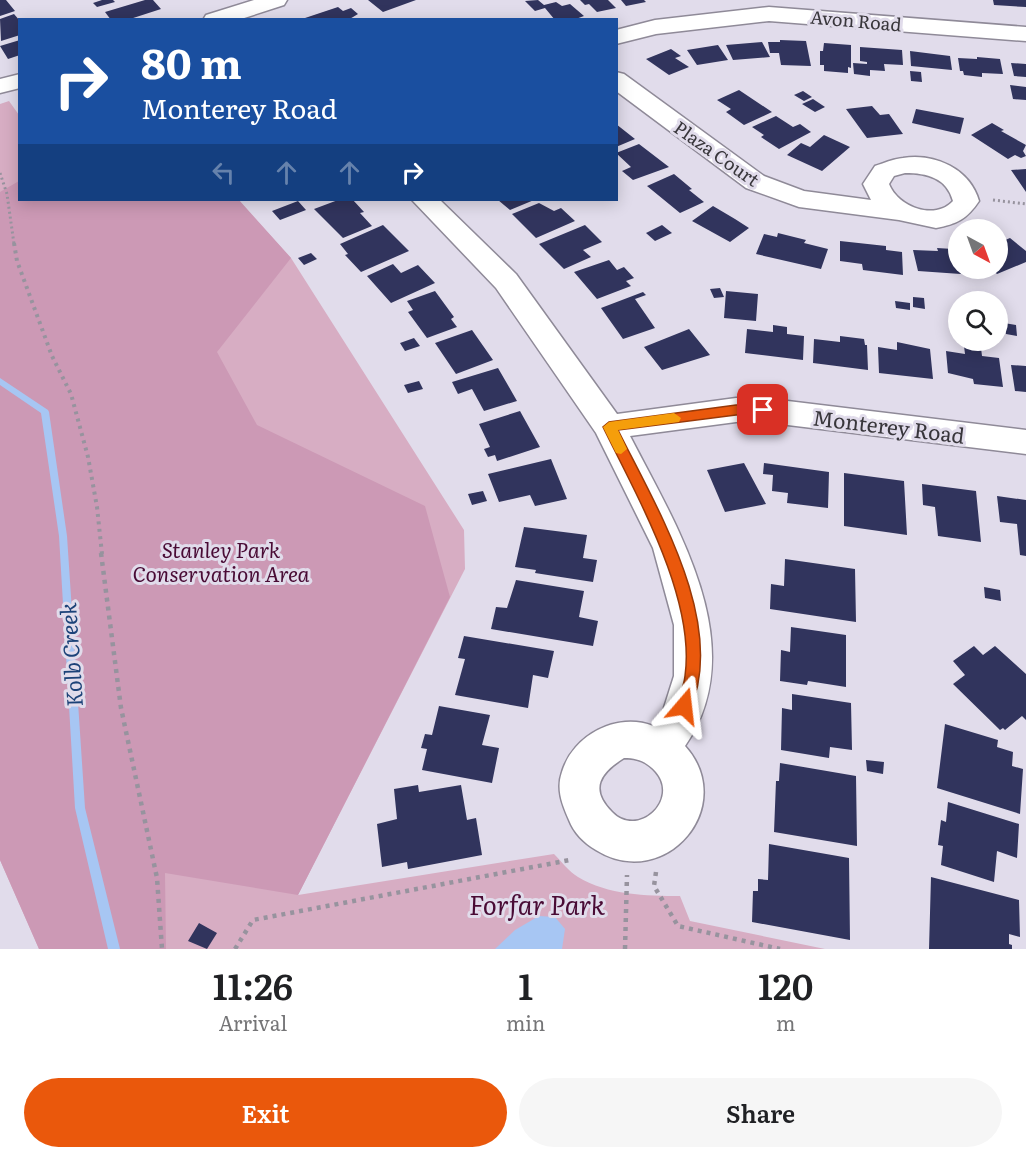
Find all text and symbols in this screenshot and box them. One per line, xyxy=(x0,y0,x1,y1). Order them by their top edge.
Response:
street label: Avon Road xyxy=(809,3,903,37)
text: 80 m xyxy=(141,30,242,92)
icon: right xyxy=(42,42,120,120)
text: Monterey Road xyxy=(141,87,337,127)
street label: Plaza Court xyxy=(669,114,766,193)
icon: left xyxy=(207,156,240,189)
icon: ahead xyxy=(270,156,303,189)
icon: ahead xyxy=(333,156,366,189)
icon: right xyxy=(396,156,429,189)
north arrow xyxy=(948,219,1008,279)
map controls xyxy=(948,219,1008,351)
button: search xyxy=(948,291,1008,351)
pin xyxy=(737,384,788,435)
icon: arrive xyxy=(746,393,779,426)
street label: Monterey Road xyxy=(811,400,967,450)
park label: Stanley Park Conservation Area xyxy=(132,533,310,588)
water label: Kolb Creek xyxy=(50,602,90,708)
position arrow xyxy=(652,674,716,738)
park label: Forfar Park xyxy=(469,884,606,923)
text: 11:26 xyxy=(213,958,293,1011)
text: 1 xyxy=(518,958,533,1011)
text: 120 xyxy=(758,958,813,1011)
text: Arrival xyxy=(219,1007,287,1037)
text: min xyxy=(506,1007,545,1037)
text: m xyxy=(776,1007,795,1037)
button: Exit xyxy=(24,1078,507,1147)
button: Share xyxy=(519,1078,1002,1147)

